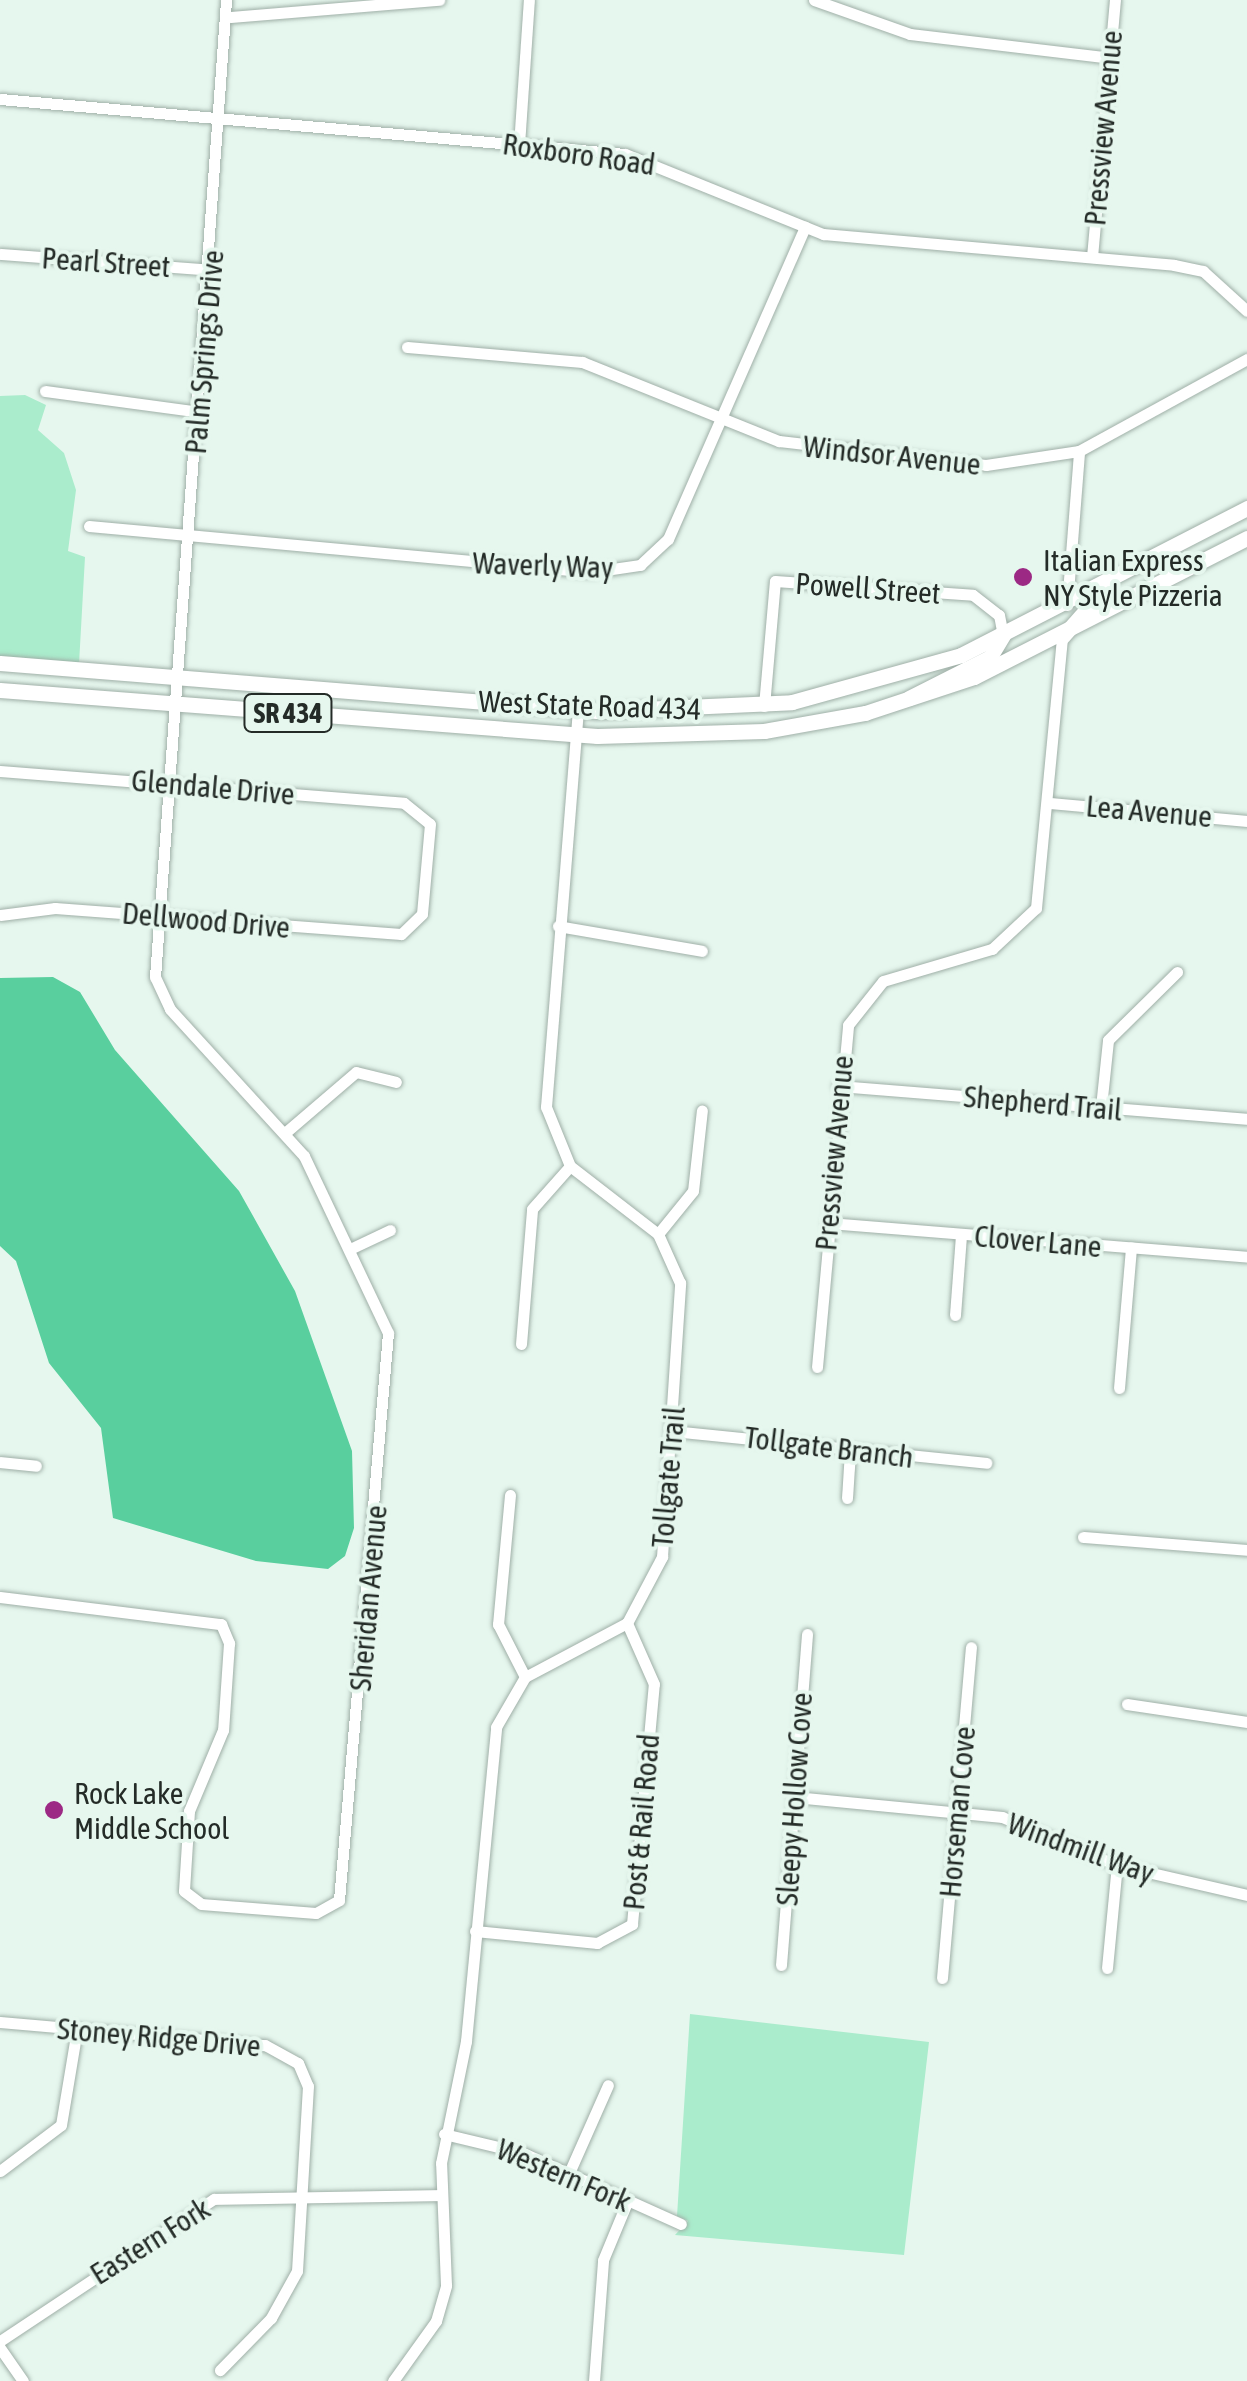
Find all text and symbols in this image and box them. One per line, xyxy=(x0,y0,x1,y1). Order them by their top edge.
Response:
street label: Pressview Avenue xyxy=(1077,29,1129,227)
street label: Roxboro Road xyxy=(500,125,658,183)
street label: Pearl Street xyxy=(41,240,171,284)
street label: Palm Springs Drive xyxy=(177,248,231,456)
street label: Windsor Avenue xyxy=(802,428,982,482)
place label: Italian Express NY Style Pizzeria xyxy=(1043,542,1223,612)
street label: Waverly Way xyxy=(472,545,614,585)
street label: Powell Street xyxy=(794,565,942,611)
marker: Italian Express NY Style Pizzeria xyxy=(1012,566,1034,588)
street label: West State Road 434 xyxy=(478,683,702,727)
road number: SR 434 xyxy=(243,690,333,736)
street label: Glendale Drive xyxy=(130,762,296,812)
street label: Lea Avenue xyxy=(1085,788,1213,834)
street label: Dellwood Drive xyxy=(121,895,291,945)
street label: Pressview Avenue xyxy=(808,1054,860,1252)
street label: Shepherd Trail xyxy=(962,1078,1124,1128)
street label: Clover Lane xyxy=(973,1218,1103,1264)
street label: Tollgate Trail xyxy=(644,1405,692,1549)
street label: Tollgate Branch xyxy=(743,1419,915,1475)
street label: Sheridan Avenue xyxy=(342,1504,394,1692)
street label: Sleepy Hollow Cove xyxy=(769,1691,819,1907)
street label: Horseman Cove xyxy=(932,1725,982,1899)
street label: Post & Rail Road xyxy=(615,1732,667,1912)
place label: Rock Lake Middle School xyxy=(74,1775,229,1846)
marker: Rock Lake Middle School xyxy=(43,1799,65,1821)
street label: Windmill Way xyxy=(1003,1805,1159,1891)
street label: Stoney Ridge Drive xyxy=(56,2010,262,2064)
street label: Western Fork xyxy=(492,2131,636,2219)
street label: Eastern Fork xyxy=(83,2190,217,2292)

